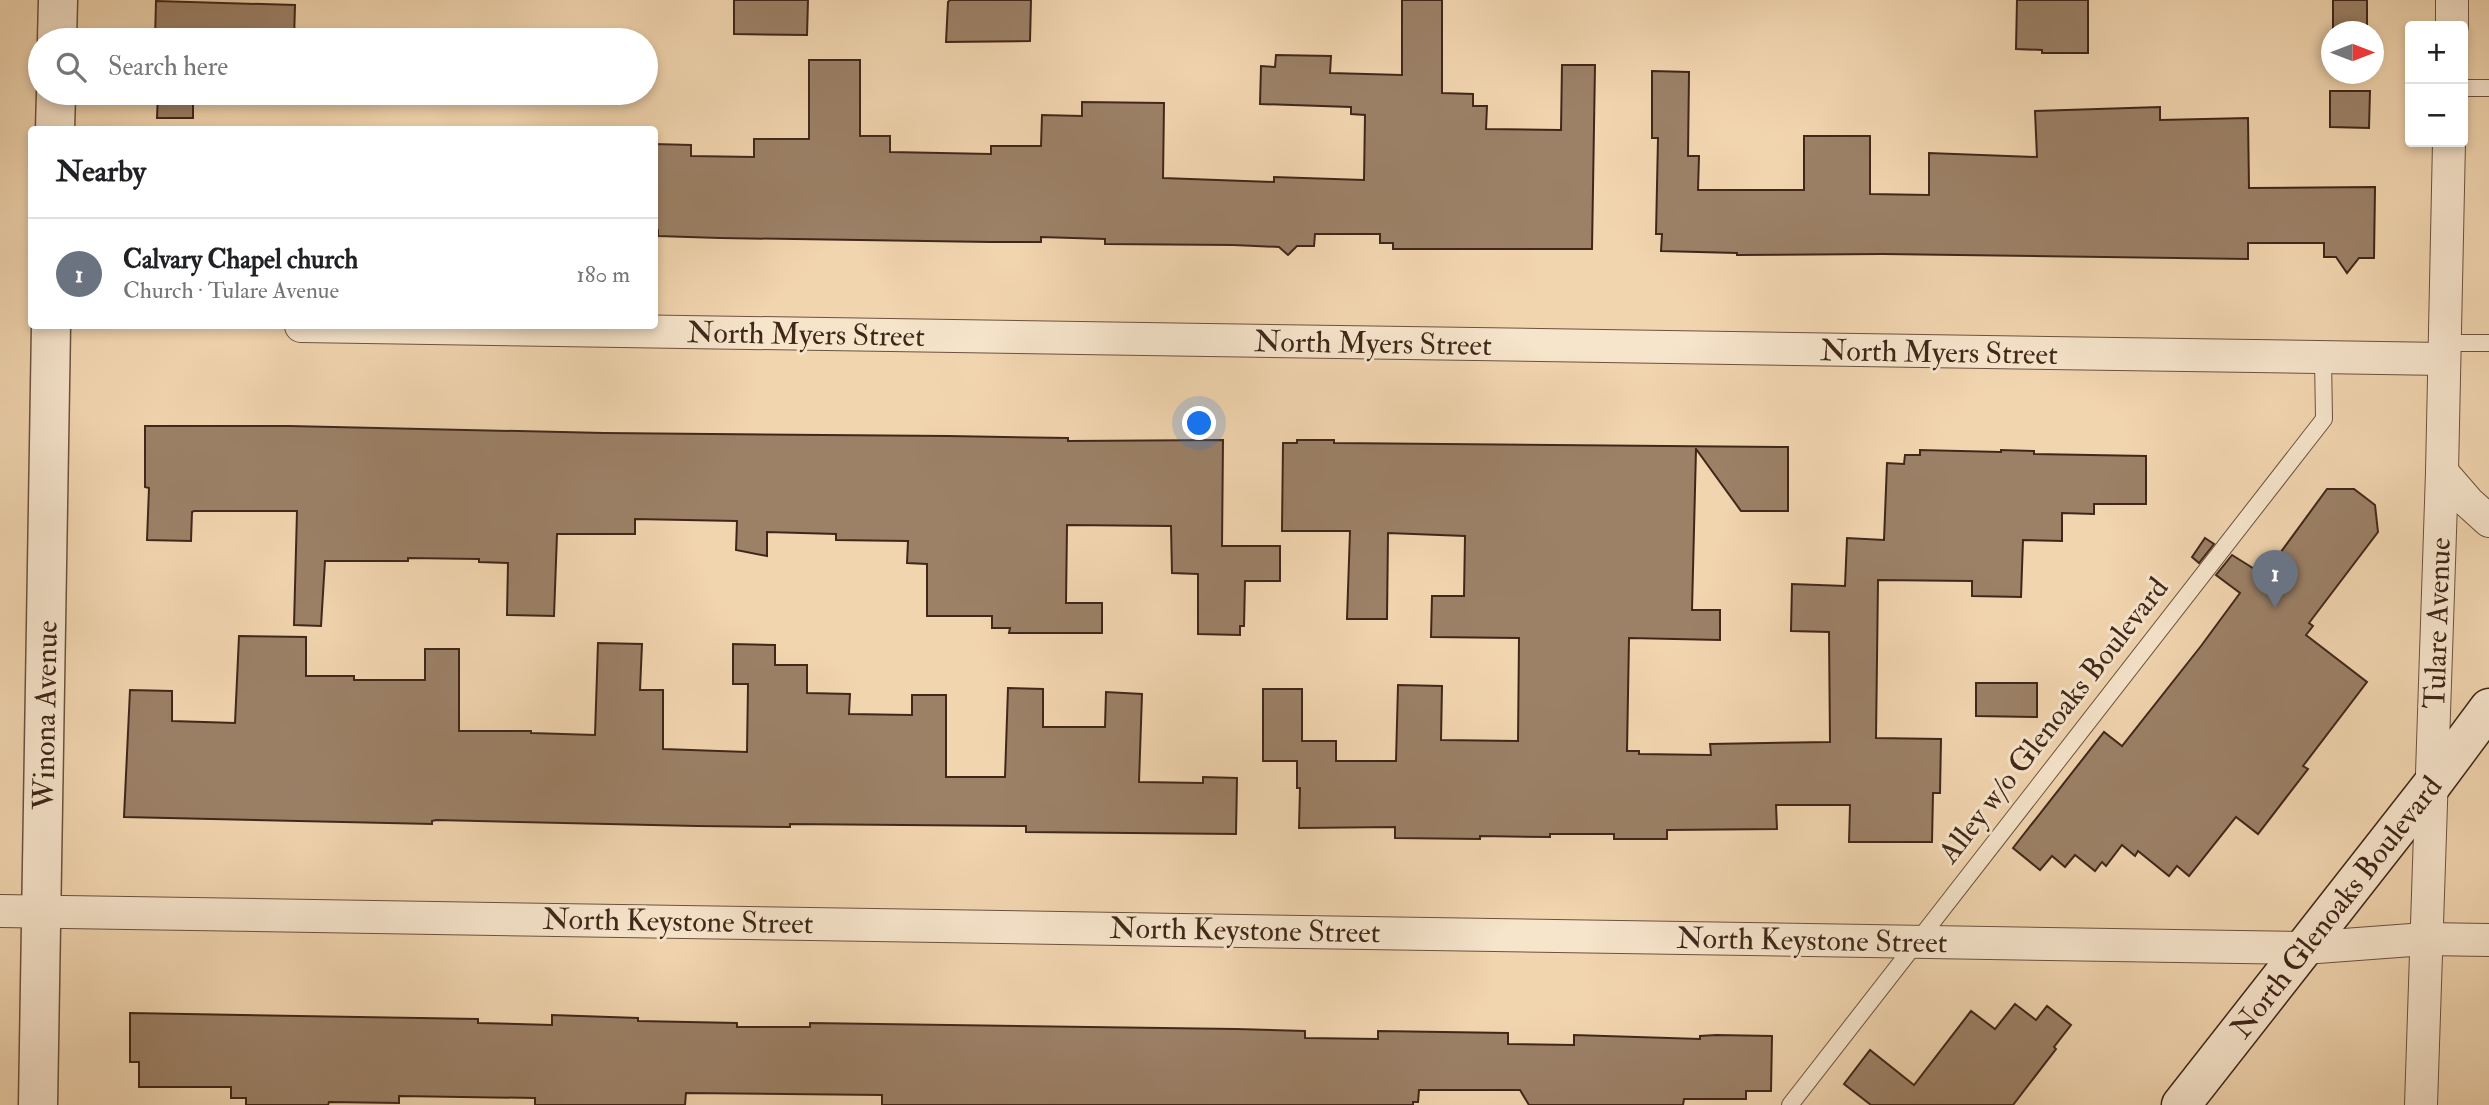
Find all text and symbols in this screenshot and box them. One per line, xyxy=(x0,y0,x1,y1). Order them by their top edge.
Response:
north arrow xyxy=(2321,21,2384,84)
map controls xyxy=(2405,21,2468,147)
button: + xyxy=(2405,21,2468,84)
search box xyxy=(28,28,658,105)
icon: search xyxy=(52,48,90,86)
text: Search here xyxy=(108,51,228,83)
button: − xyxy=(2405,84,2468,147)
text: Nearby xyxy=(56,153,146,190)
text: Calvary Chapel church xyxy=(123,244,358,276)
text: 1 xyxy=(75,260,83,289)
text: 180 m xyxy=(577,260,630,289)
text: Church · Tulare Avenue xyxy=(123,276,339,305)
street label: North Myers Street xyxy=(687,314,925,355)
street label: North Myers Street xyxy=(1254,323,1492,364)
street label: North Myers Street xyxy=(1820,332,2058,373)
your location xyxy=(1182,406,1216,440)
street label: Tulare Avenue xyxy=(2416,537,2459,709)
pin: 1 xyxy=(2252,550,2298,608)
street label: Alley w/o Glenoaks Boulevard xyxy=(1930,570,2177,871)
street label: Winona Avenue xyxy=(25,620,66,811)
street label: North Glenoaks Boulevard xyxy=(2223,769,2450,1046)
street label: North Keystone Street xyxy=(542,901,814,942)
street label: North Keystone Street xyxy=(1109,910,1381,951)
street label: North Keystone Street xyxy=(1676,920,1948,961)

